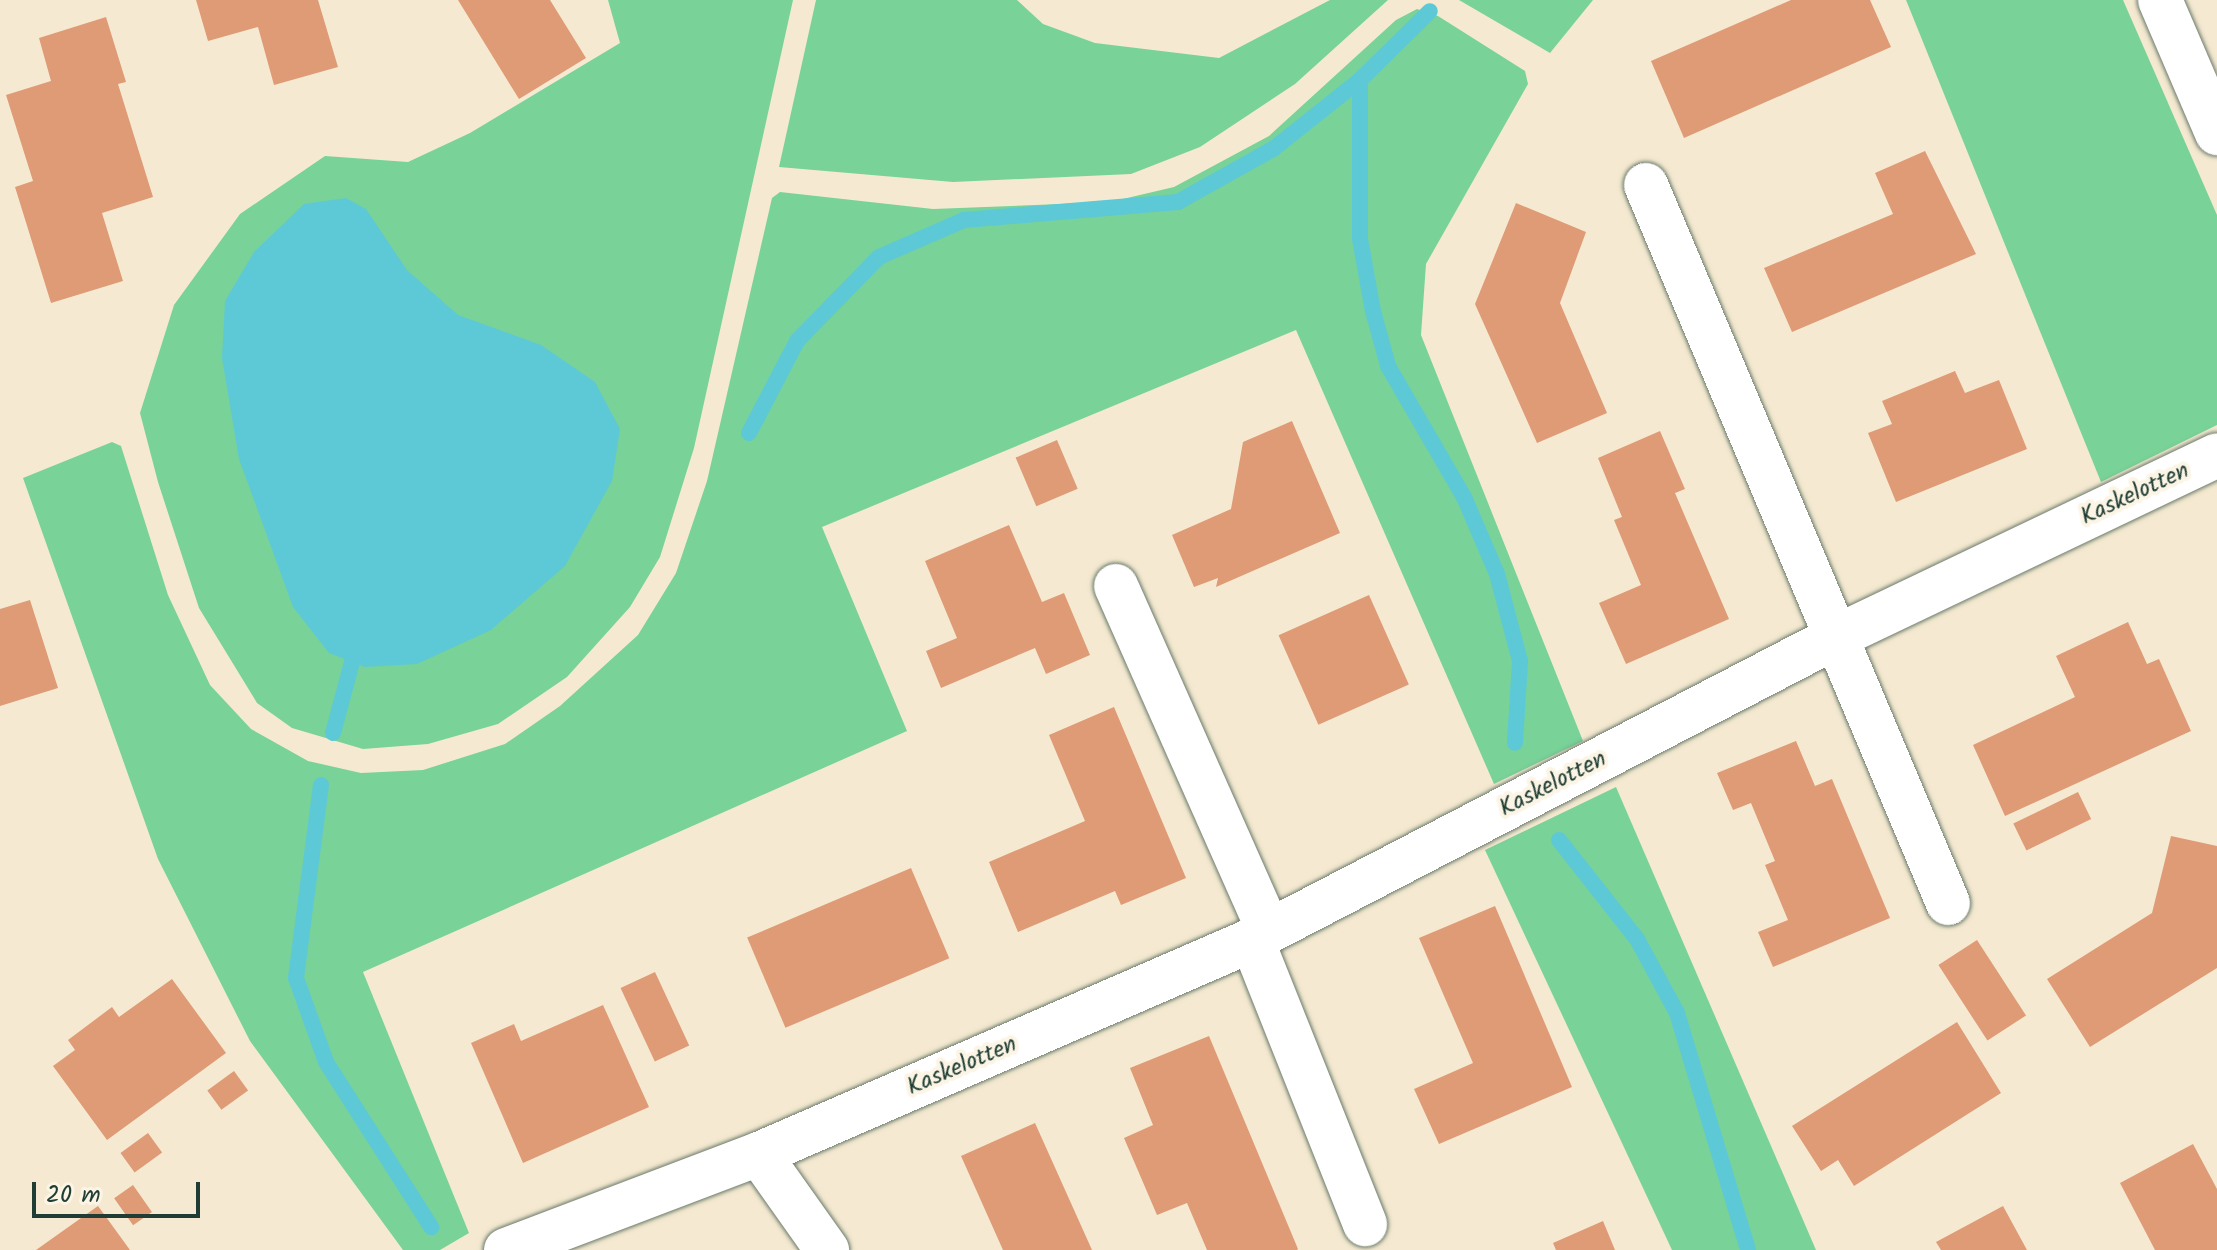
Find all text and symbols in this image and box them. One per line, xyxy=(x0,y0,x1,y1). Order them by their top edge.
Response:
street label: Kaskelotten xyxy=(2076,456,2194,532)
street label: Kaskelotten xyxy=(1494,745,1612,823)
street label: Kaskelotten xyxy=(903,1030,1021,1102)
scale bar xyxy=(36,1166,204,1216)
text: 20 m xyxy=(46,1176,101,1215)

